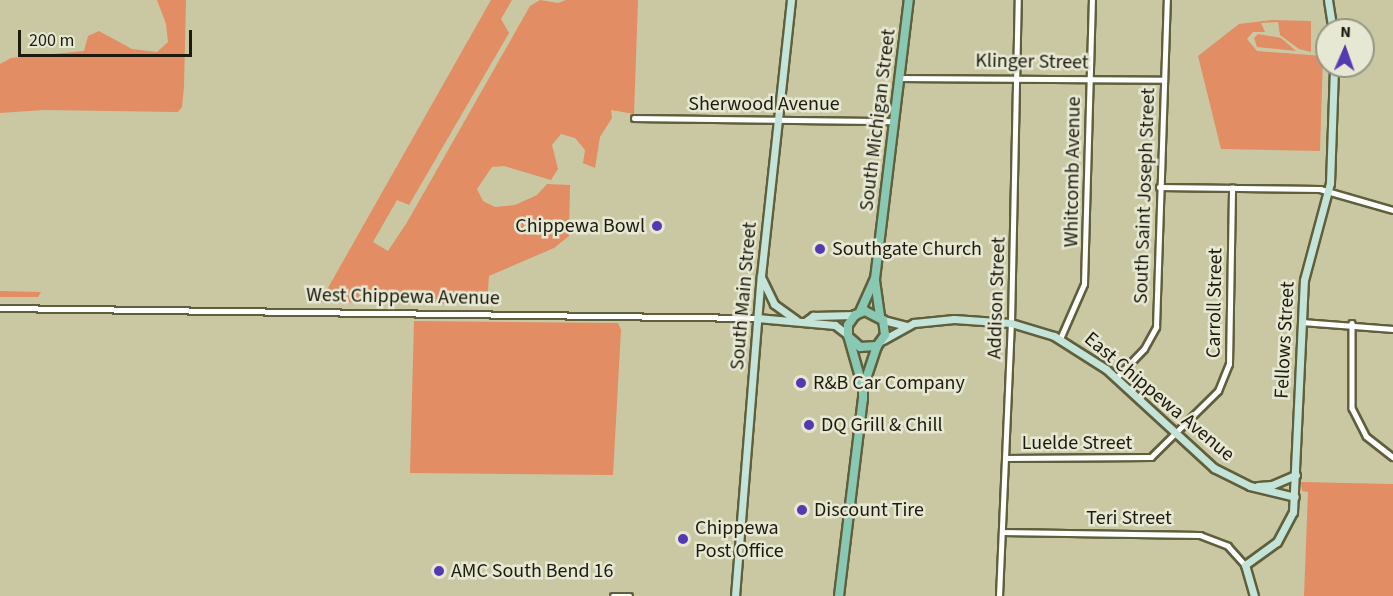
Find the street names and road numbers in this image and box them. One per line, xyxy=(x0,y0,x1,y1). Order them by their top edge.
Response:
street label: South Michigan Street xyxy=(855,28,901,212)
street label: Klinger Street xyxy=(975,49,1089,75)
street label: South Saint Joseph Street xyxy=(1129,88,1161,304)
street label: Sherwood Avenue xyxy=(688,92,840,116)
street label: Whitcomb Avenue xyxy=(1060,96,1086,248)
street label: South Main Street xyxy=(726,221,762,371)
street label: Addison Street xyxy=(983,236,1011,360)
street label: Carroll Street xyxy=(1202,248,1228,358)
street label: Fellows Street xyxy=(1270,281,1300,399)
street label: West Chippewa Avenue xyxy=(306,283,500,311)
street label: East Chippewa Avenue xyxy=(1079,327,1239,467)
street label: Luelde Street xyxy=(1022,431,1132,455)
street label: Teri Street xyxy=(1086,506,1172,530)

